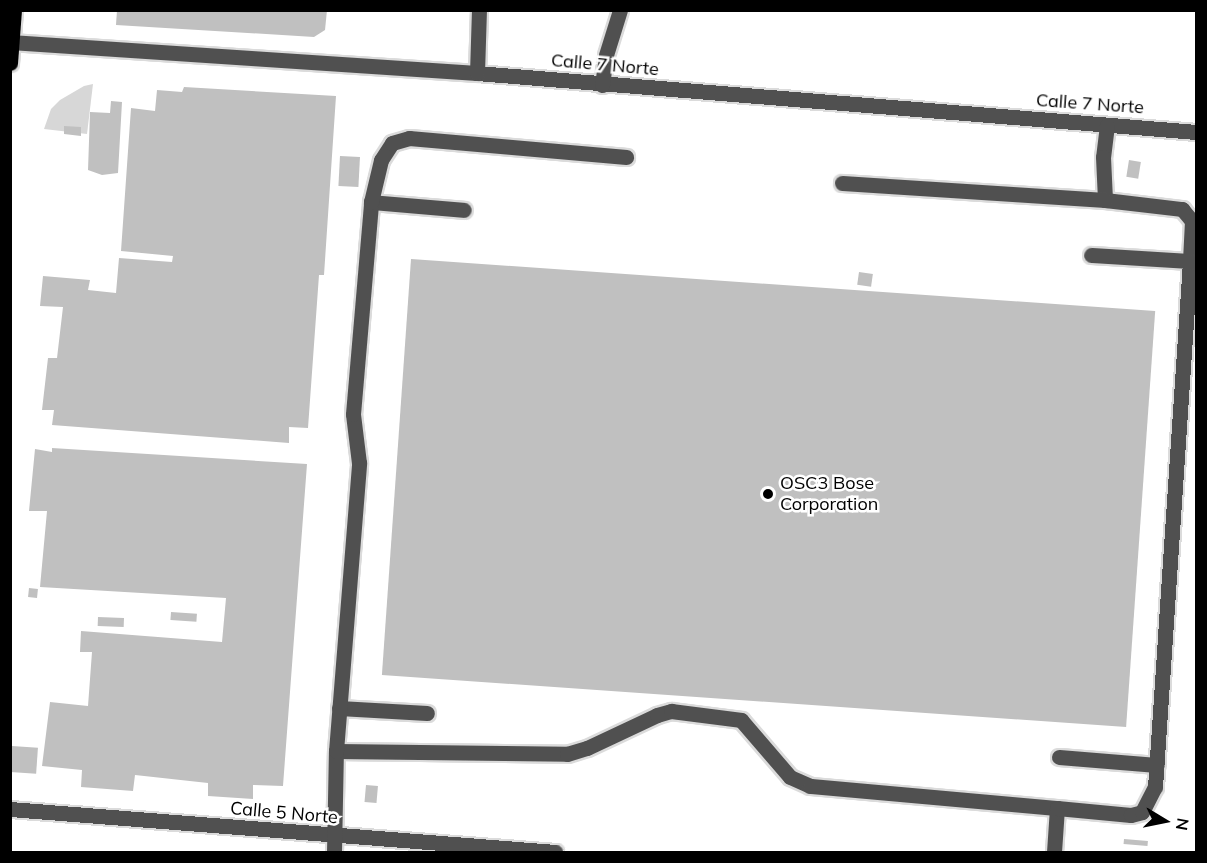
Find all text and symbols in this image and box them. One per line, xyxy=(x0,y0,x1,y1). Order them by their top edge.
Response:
street label: Calle 7 Norte xyxy=(550,50,660,80)
street label: Calle 7 Norte xyxy=(1035,89,1145,119)
place label: OSC3 Bose Corporation xyxy=(780,473,878,516)
marker: OSC3 Bose Corporation xyxy=(761,487,775,501)
north arrow xyxy=(1135,791,1195,851)
street label: Calle 5 Norte xyxy=(229,798,339,828)
text: N xyxy=(1172,816,1194,832)

